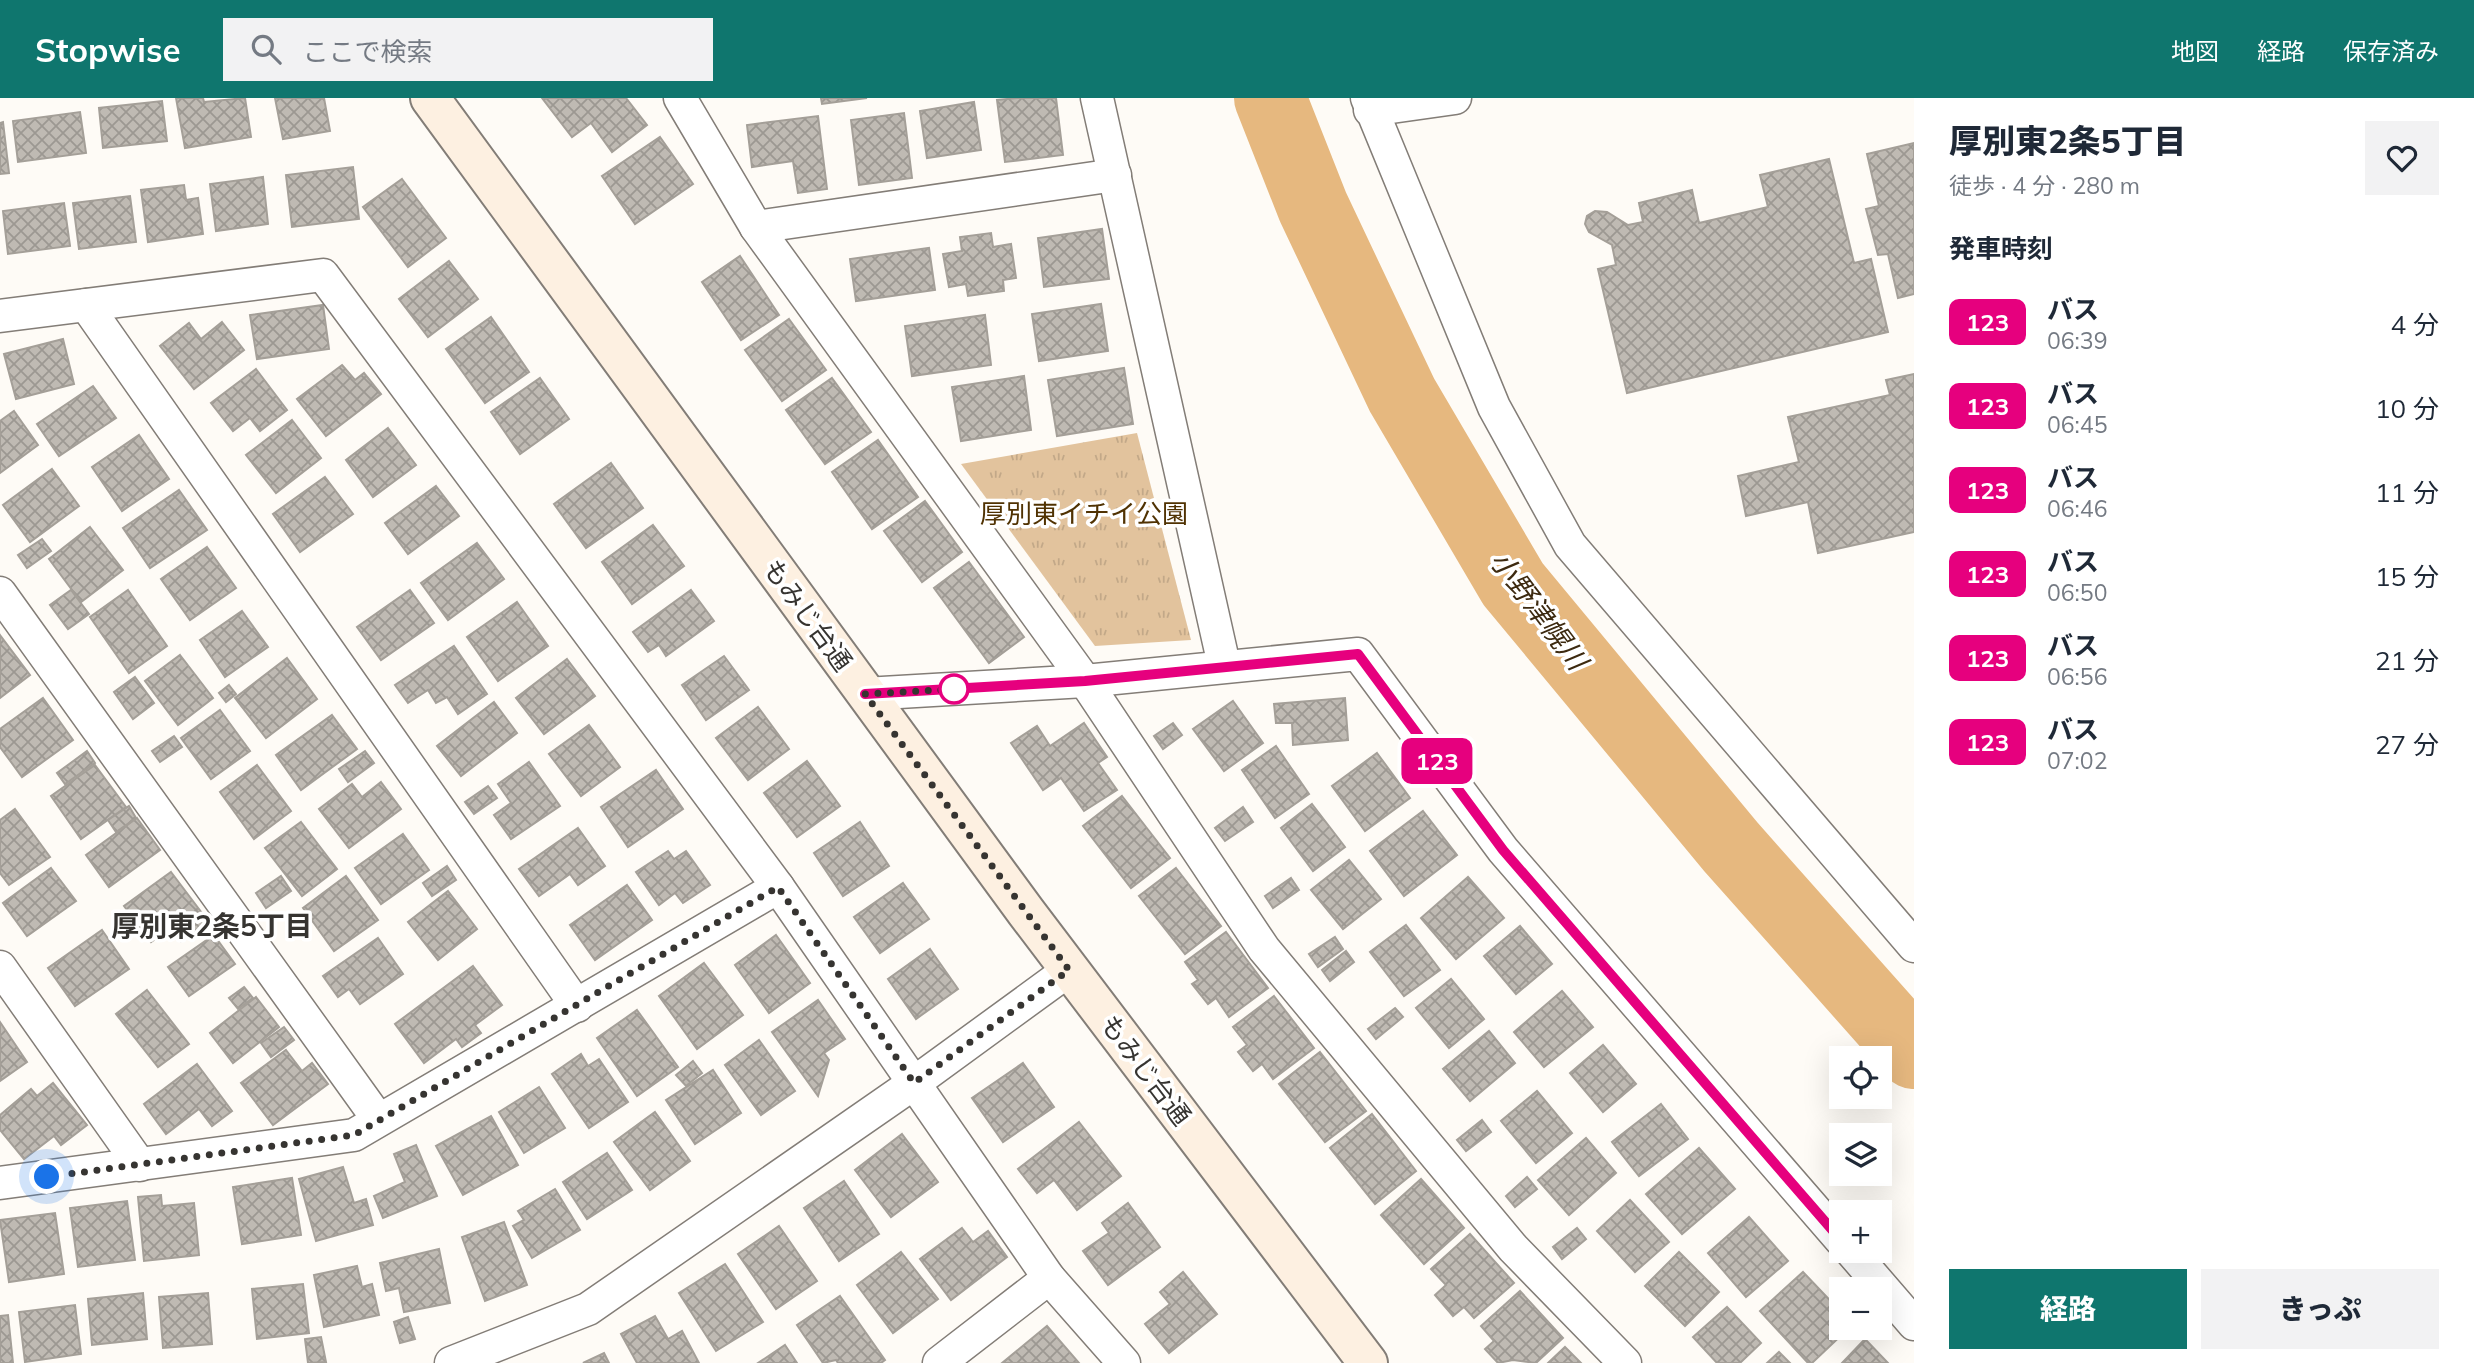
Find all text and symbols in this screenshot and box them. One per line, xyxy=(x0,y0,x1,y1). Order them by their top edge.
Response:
search box xyxy=(223,18,713,81)
text: Stopwise xyxy=(35,29,181,70)
icon: search xyxy=(247,30,285,68)
text: ここで検索 xyxy=(303,35,433,68)
text: 地図 xyxy=(2171,36,2219,66)
text: 経路 xyxy=(2257,36,2305,66)
text: 保存済み xyxy=(2343,36,2439,66)
text: 厚別東2条5丁目 xyxy=(1949,120,2187,161)
button: heart xyxy=(2365,121,2439,195)
text: 徒歩 · 4 分 · 280 m xyxy=(1949,171,2140,200)
text: 発車時刻 xyxy=(1949,232,2053,265)
text: バス xyxy=(2047,293,2099,326)
text: 123 xyxy=(1966,307,2009,337)
text: 4 分 xyxy=(2391,308,2439,341)
text: 06:39 xyxy=(2047,326,2107,355)
text: バス xyxy=(2047,377,2099,410)
text: 123 xyxy=(1966,391,2009,421)
text: 10 分 xyxy=(2375,392,2439,425)
text: 06:45 xyxy=(2047,410,2107,439)
text: バス xyxy=(2047,461,2099,494)
text: 123 xyxy=(1966,475,2009,505)
text: 11 分 xyxy=(2375,476,2439,509)
text: 06:46 xyxy=(2047,494,2107,523)
park label: 厚別東イチイ公園 xyxy=(980,497,1188,530)
water label: 小野津幌川 xyxy=(1483,544,1597,679)
text: バス xyxy=(2047,545,2099,578)
street label: もみじ台通 xyxy=(756,553,860,677)
text: 123 xyxy=(1966,559,2009,589)
text: 15 分 xyxy=(2375,560,2439,593)
text: 06:50 xyxy=(2047,578,2107,607)
text: バス xyxy=(2047,629,2099,662)
text: 123 xyxy=(1966,643,2009,673)
text: 21 分 xyxy=(2375,644,2439,677)
text: 06:56 xyxy=(2047,662,2107,691)
unlabelled marker xyxy=(939,674,969,704)
text: バス xyxy=(2047,713,2099,746)
text: 123 xyxy=(1966,727,2009,757)
text: 27 分 xyxy=(2375,728,2439,761)
line badge: 123 xyxy=(1397,738,1477,784)
text: 123 xyxy=(1415,746,1459,776)
text: 07:02 xyxy=(2047,746,2107,775)
district label: 厚別東2条5丁目 xyxy=(111,908,313,943)
street label: もみじ台通 xyxy=(1094,1008,1198,1132)
map controls xyxy=(1829,1046,1892,1340)
button: locate xyxy=(1829,1046,1892,1109)
button: layers xyxy=(1829,1123,1892,1186)
your location xyxy=(29,1159,64,1194)
button: + xyxy=(1829,1200,1892,1263)
button: 経路 xyxy=(1949,1269,2187,1349)
button: きっぷ xyxy=(2201,1269,2439,1349)
button: − xyxy=(1829,1277,1892,1340)

